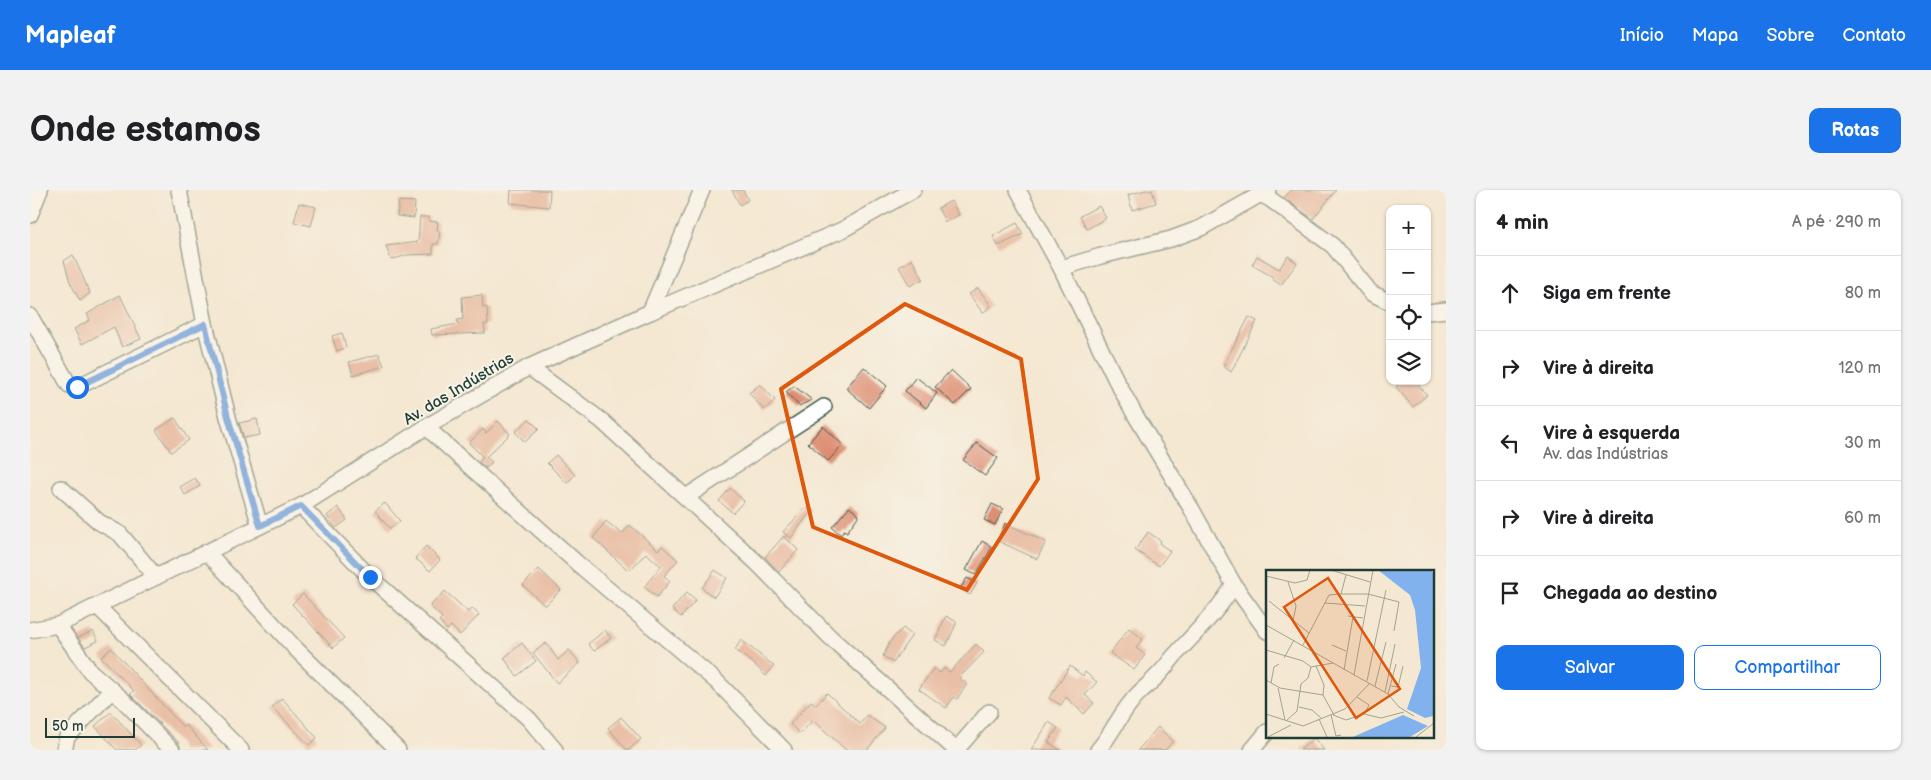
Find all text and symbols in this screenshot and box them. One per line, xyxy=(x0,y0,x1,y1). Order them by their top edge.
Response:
text: Mapleaf xyxy=(25,21,116,50)
text: Início xyxy=(1620,25,1664,46)
text: Mapa xyxy=(1692,25,1738,46)
text: Sobre xyxy=(1766,25,1814,46)
text: Contato xyxy=(1842,25,1906,46)
button: Rotas xyxy=(1809,108,1901,153)
text: Onde estamos xyxy=(30,109,261,152)
map controls xyxy=(1386,205,1431,385)
button: + xyxy=(1386,205,1431,250)
text: 4 min xyxy=(1496,210,1549,235)
text: A pé · 290 m xyxy=(1792,213,1881,232)
button: − xyxy=(1386,250,1431,295)
icon: ahead xyxy=(1496,279,1524,307)
text: Siga em frente xyxy=(1543,282,1671,305)
text: 80 m xyxy=(1845,284,1881,303)
button: locate xyxy=(1386,295,1431,340)
button: layers xyxy=(1386,340,1431,385)
street label: Av. das Indústrias xyxy=(400,349,517,430)
icon: right xyxy=(1496,354,1524,382)
text: Vire à direita xyxy=(1543,357,1654,380)
text: 120 m xyxy=(1838,359,1881,378)
route start xyxy=(66,376,89,399)
text: Vire à esquerda xyxy=(1543,422,1680,445)
icon: left xyxy=(1496,429,1524,457)
text: 30 m xyxy=(1844,434,1881,453)
text: Av. das Indústrias xyxy=(1543,445,1668,464)
icon: right xyxy=(1496,504,1524,532)
text: Vire à direita xyxy=(1543,507,1654,530)
text: 60 m xyxy=(1844,509,1881,528)
route end xyxy=(359,566,382,589)
inset map xyxy=(1266,570,1434,738)
icon: arrive xyxy=(1496,579,1524,607)
text: Chegada ao destino xyxy=(1543,582,1717,605)
button: Salvar xyxy=(1496,645,1684,690)
button: Compartilhar xyxy=(1694,645,1881,690)
scale bar xyxy=(45,715,135,738)
text: 50 m xyxy=(52,718,84,735)

